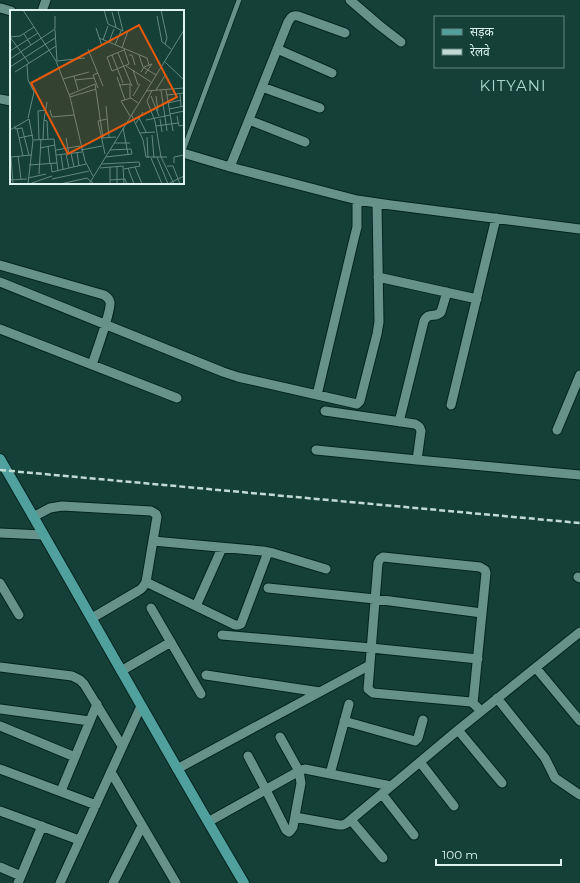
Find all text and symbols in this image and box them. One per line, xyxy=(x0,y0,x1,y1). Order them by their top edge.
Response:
inset map xyxy=(10,10,184,184)
legend xyxy=(434,16,564,68)
text: सड़क xyxy=(470,24,495,39)
text: रेलवे xyxy=(470,44,490,59)
district label: KITYANI xyxy=(479,76,547,95)
scale bar xyxy=(436,841,561,867)
text: 100 m xyxy=(442,847,478,862)

